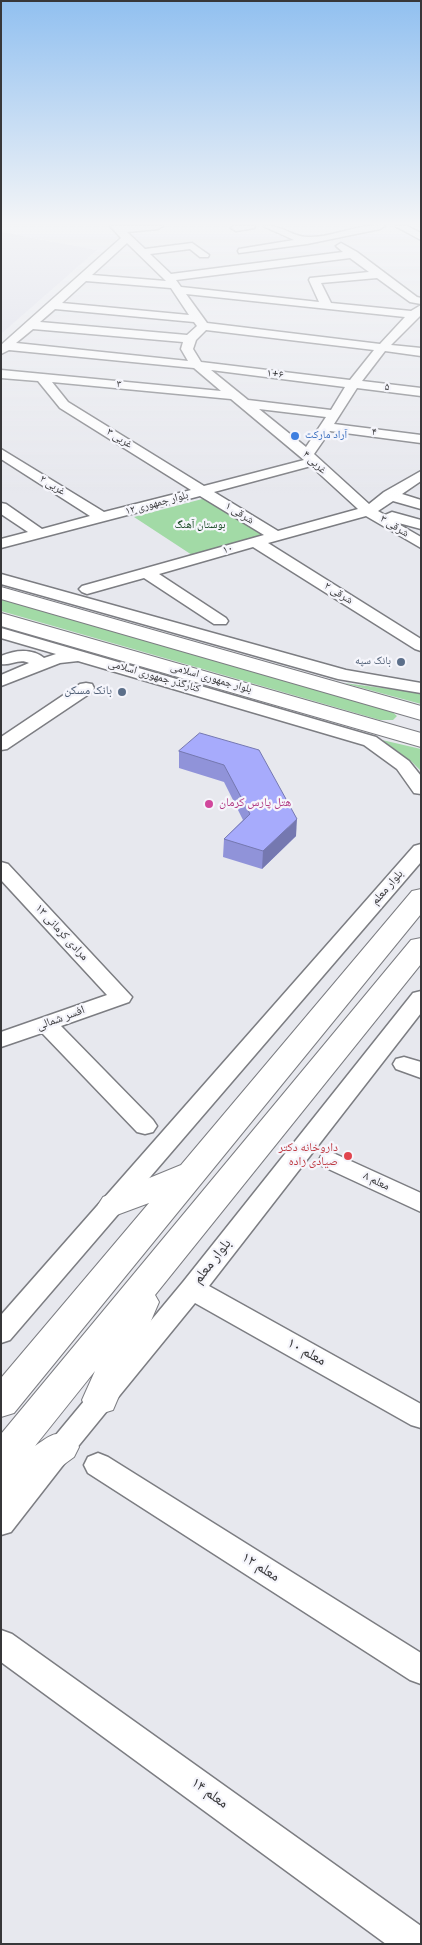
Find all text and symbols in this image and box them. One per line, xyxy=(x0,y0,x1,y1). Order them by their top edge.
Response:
street label: ۱+۶ xyxy=(266,367,284,383)
street label: ۳ xyxy=(116,378,122,392)
street label: ۵ xyxy=(384,381,390,395)
street label: ۳ غربی xyxy=(104,426,134,452)
street label: ۴ xyxy=(371,426,377,440)
place label: آراد مارکت xyxy=(305,429,347,443)
marker: آراد مارکت xyxy=(289,430,301,442)
street label: ۴ غربی xyxy=(299,449,329,477)
street label: ۲ غربی xyxy=(37,473,67,499)
street label: بلوار جمهوری ۱۲ xyxy=(124,489,190,519)
street label: شرقی ۱ xyxy=(222,500,256,528)
street label: ۳ شرقی xyxy=(377,513,411,541)
park label: بوستان آهنگ xyxy=(174,519,226,533)
street label: ۱۰ xyxy=(221,542,235,558)
street label: ۲ شرقی xyxy=(321,580,355,608)
place label: بانک سپه xyxy=(355,655,391,669)
marker: بانک سپه xyxy=(395,656,407,668)
street label: کنارگذر جمهوری اسلامی xyxy=(106,658,202,696)
street label: بلوار جمهوری اسلامی xyxy=(169,661,253,697)
place label: بانک مسکن xyxy=(64,685,112,699)
marker: بانک مسکن xyxy=(116,686,128,698)
place label: هتل پارس کرمان xyxy=(219,797,291,811)
marker: هتل پارس کرمان xyxy=(203,798,215,810)
street label: بلوار معلم xyxy=(369,867,407,909)
street label: مرادی کرمانی ۱۳ xyxy=(31,902,91,964)
street label: افسر شمالی xyxy=(35,1004,87,1034)
place label: داروخانه دکتر صیادی زاده xyxy=(279,1142,338,1170)
marker: داروخانه دکتر صیادی زاده xyxy=(342,1150,354,1162)
street label: معلم ۸ xyxy=(360,1169,392,1195)
street label: بلوار معلم xyxy=(190,1236,236,1288)
street label: معلم ۱۰ xyxy=(283,1335,329,1371)
street label: معلم ۱۲ xyxy=(238,1549,282,1587)
street label: معلم ۱۴ xyxy=(187,1774,231,1814)

